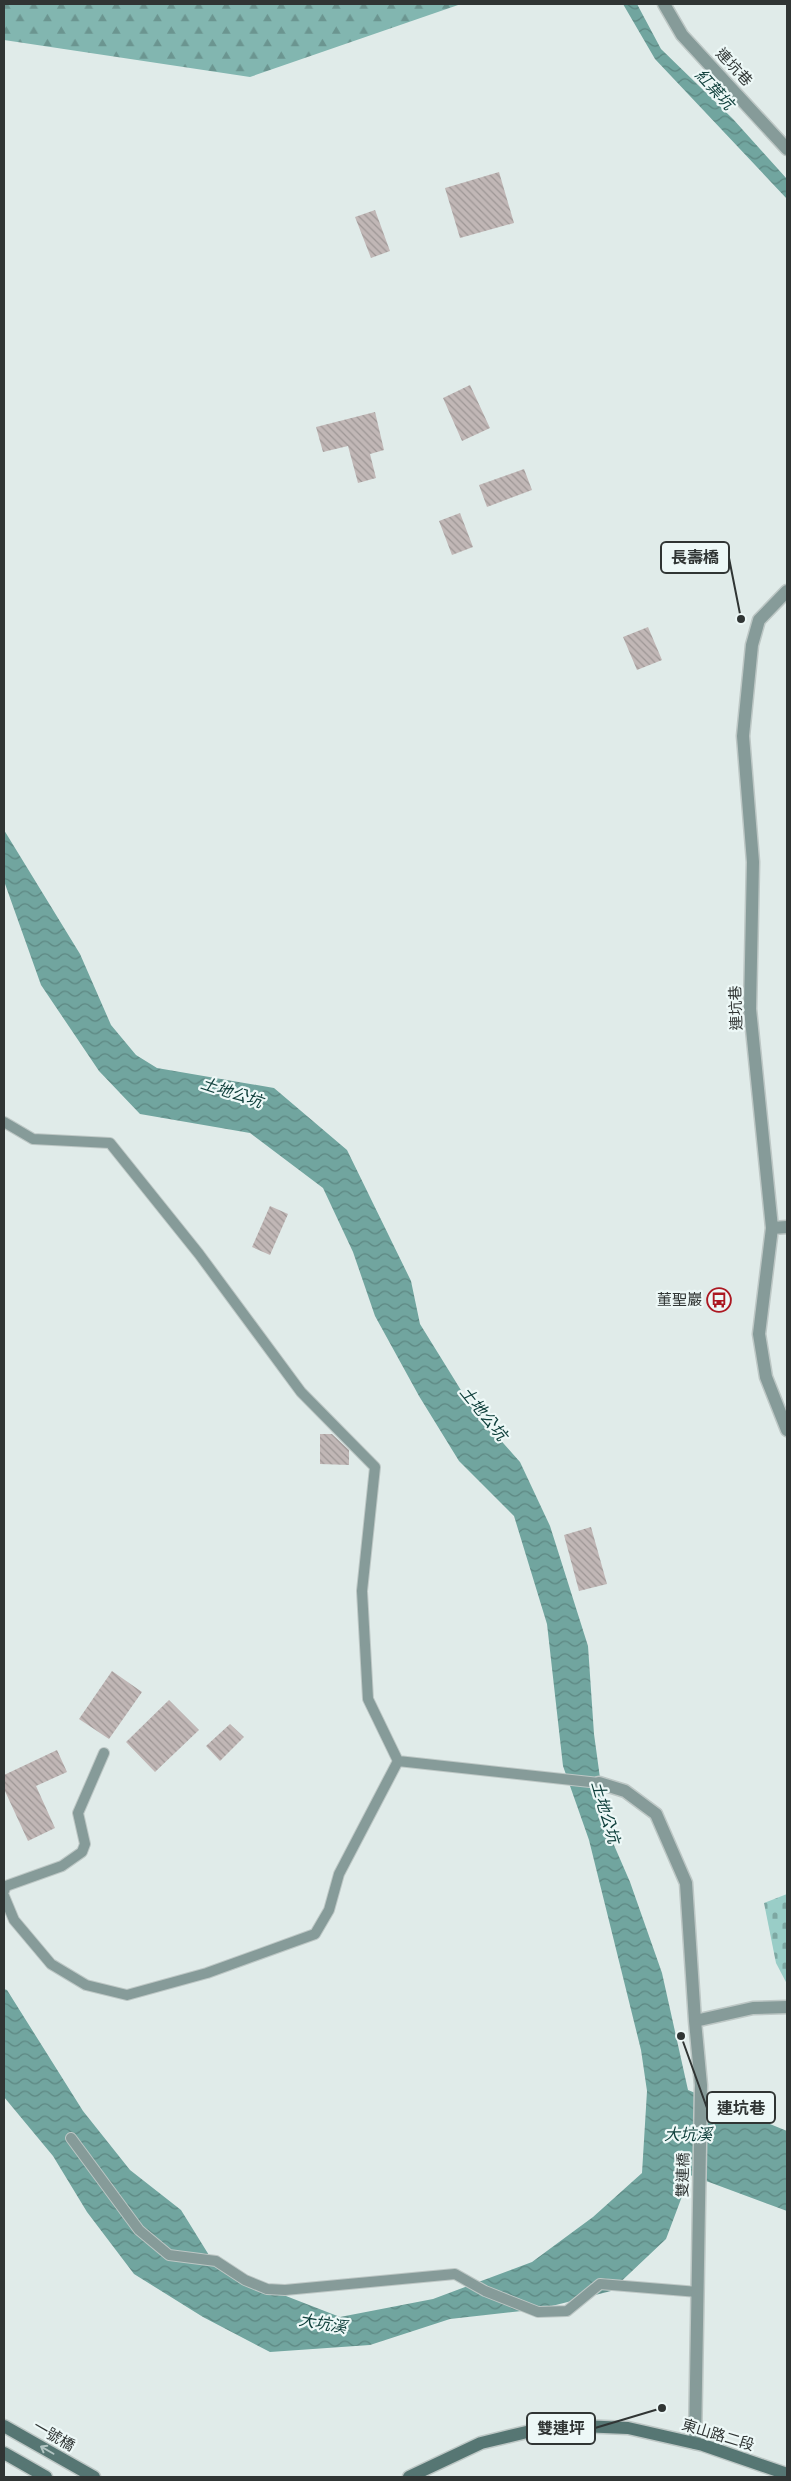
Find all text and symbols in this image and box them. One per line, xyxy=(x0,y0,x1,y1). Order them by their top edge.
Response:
street label: 連坑巷 xyxy=(712,44,756,90)
water label: 紅葉坑 xyxy=(691,65,739,115)
callout: 長壽橋 xyxy=(661,542,729,573)
text: 長壽橋 xyxy=(671,548,719,567)
street label: 連坑巷 xyxy=(726,985,746,1031)
water label: 土地公坑 xyxy=(198,1074,267,1112)
bus stop icon: 董聖巖 xyxy=(706,1287,732,1313)
place label: 董聖巖 xyxy=(657,1291,702,1309)
water label: 土地公坑 xyxy=(456,1382,512,1446)
water label: 土地公坑 xyxy=(588,1779,624,1847)
callout: 連坑巷 xyxy=(707,2092,775,2123)
text: 連坑巷 xyxy=(717,2099,766,2118)
water label: 大坑溪 xyxy=(664,2125,714,2144)
street label: 雙連橋 xyxy=(674,2152,692,2198)
water label: 大坑溪 xyxy=(298,2310,350,2337)
callout: 雙連坪 xyxy=(527,2413,595,2444)
street label: 東山路二段 xyxy=(679,2415,757,2455)
street label: 一號橋 xyxy=(30,2417,78,2455)
text: 雙連坪 xyxy=(537,2419,585,2438)
one-way arrow xyxy=(40,2445,54,2455)

